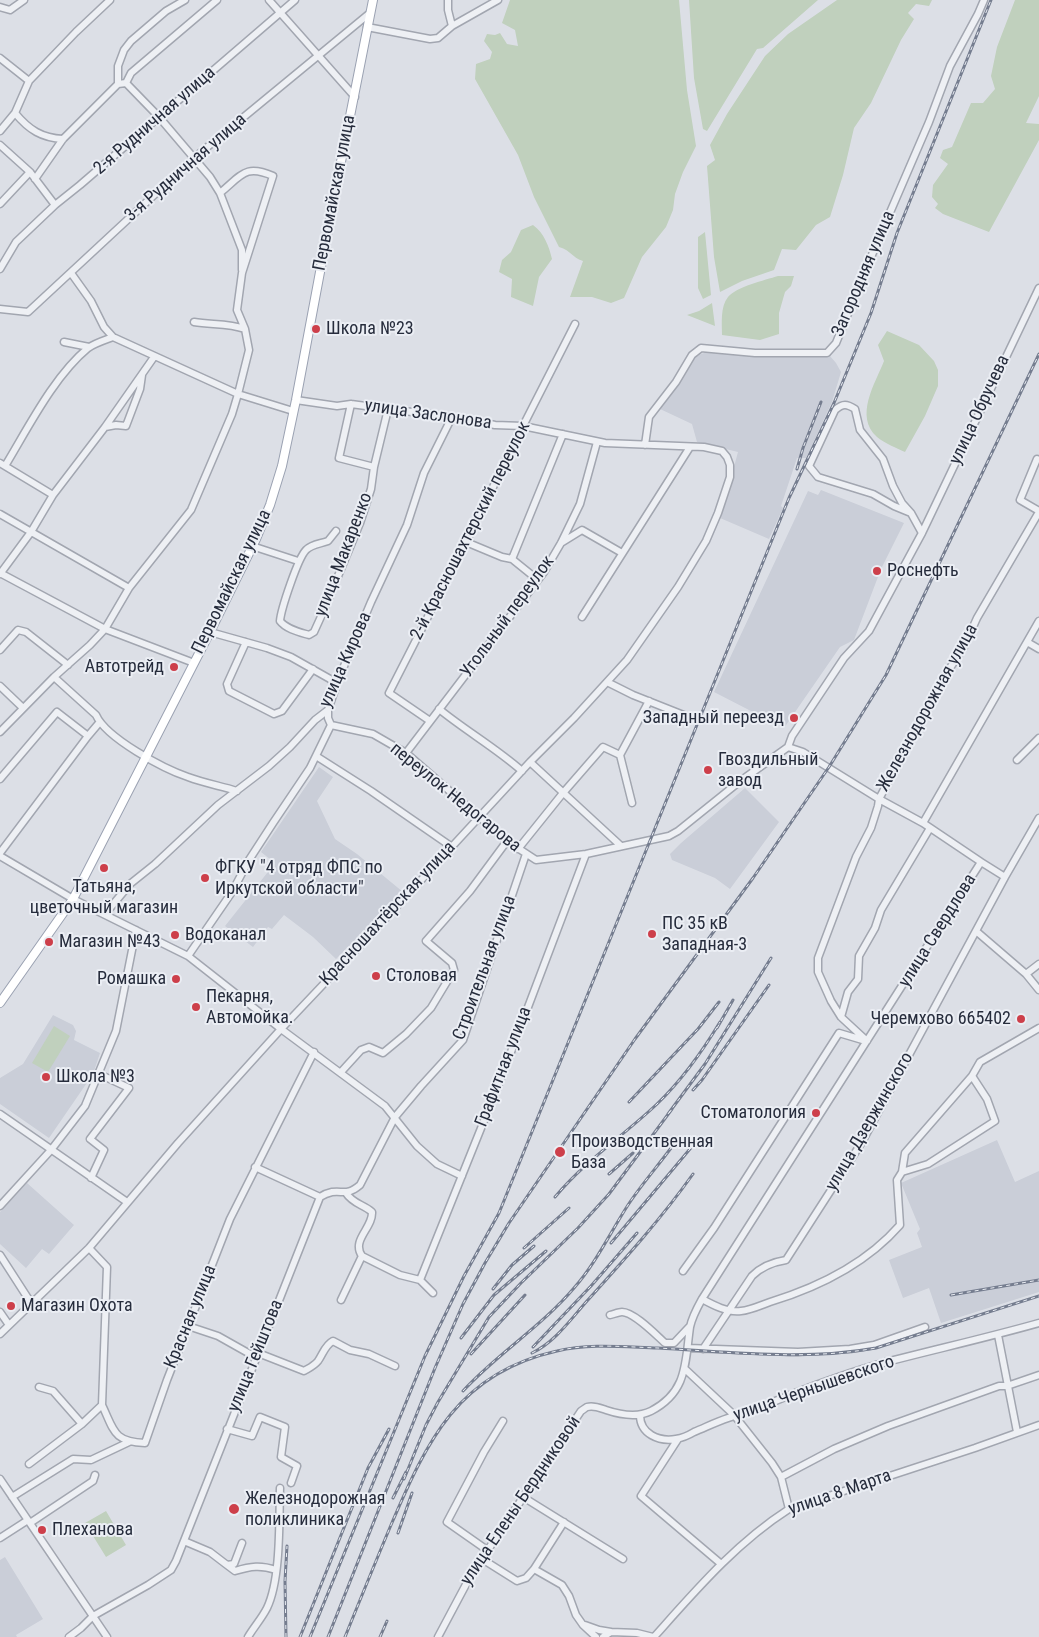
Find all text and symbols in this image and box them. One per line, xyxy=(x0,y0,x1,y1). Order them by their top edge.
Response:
street label: 2-я Рудничная улица xyxy=(90,62,220,180)
street label: 3-я Рудничная улица xyxy=(121,109,251,227)
street label: Первомайская улица xyxy=(309,113,361,273)
street label: Загородняя улица xyxy=(828,208,900,340)
place label: Школа №23 xyxy=(326,318,414,340)
marker: Школа №23 xyxy=(310,323,322,335)
street label: улица Обручева xyxy=(945,352,1015,468)
street label: улица Заслонова xyxy=(363,395,493,435)
street label: 2-й Красношахтерский переулок xyxy=(406,418,536,644)
street label: улица Макаренко xyxy=(310,490,378,620)
street label: Первомайская улица xyxy=(188,506,276,658)
street label: Угольный переулок xyxy=(456,552,560,682)
place label: Роснефть xyxy=(887,560,959,582)
marker: Роснефть xyxy=(871,565,883,577)
street label: улица Кирова xyxy=(315,609,377,711)
street label: Железнодорожная улица xyxy=(873,620,983,796)
place label: Автотрейд xyxy=(85,656,164,678)
marker: Автотрейд xyxy=(168,661,180,673)
place label: Западный переезд xyxy=(643,707,784,729)
marker: Западный переезд xyxy=(788,712,800,724)
street label: переулок Недогарова xyxy=(385,739,525,857)
place label: Гвоздильный завод xyxy=(718,749,819,792)
marker: Гвоздильный завод xyxy=(702,764,714,776)
street label: Красношахтёрская улица xyxy=(316,837,460,991)
place label: ФГКУ "4 отряд ФПС по Иркутской области" xyxy=(215,857,383,900)
marker: Татьяна, цветочный магазин xyxy=(98,862,110,874)
street label: улица Свердлова xyxy=(894,870,982,992)
marker: ФГКУ "4 отряд ФПС по Иркутской области" xyxy=(199,872,211,884)
place label: Татьяна, цветочный магазин xyxy=(30,876,178,919)
street label: Строительная улица xyxy=(449,893,521,1043)
place label: ПС 35 кВ Западная-3 xyxy=(662,913,747,956)
place label: Водоканал xyxy=(185,924,266,946)
marker: ПС 35 кВ Западная-3 xyxy=(646,928,658,940)
marker: Водоканал xyxy=(169,929,181,941)
place label: Магазин №43 xyxy=(59,931,161,953)
marker: Магазин №43 xyxy=(43,936,55,948)
place label: Столовая xyxy=(386,965,457,987)
place label: Ромашка xyxy=(97,968,166,990)
marker: Столовая xyxy=(370,970,382,982)
marker: Ромашка xyxy=(170,973,182,985)
place label: Пекарня, Автомойка. xyxy=(206,986,294,1028)
marker: Пекарня, Автомойка. xyxy=(190,1001,202,1013)
street label: Графитная улица xyxy=(471,1004,537,1130)
place label: Черемхово 665402 xyxy=(871,1008,1011,1030)
marker: Черемхово 665402 xyxy=(1015,1013,1027,1025)
street label: улица Дзержинского xyxy=(822,1049,918,1195)
place label: Школа №3 xyxy=(56,1066,135,1088)
marker: Школа №3 xyxy=(40,1071,52,1083)
place label: Стоматология xyxy=(700,1102,806,1124)
marker: Стоматология xyxy=(810,1107,822,1119)
place label: Производственная База xyxy=(571,1131,713,1174)
marker: Производственная База xyxy=(553,1145,567,1159)
street label: Красная улица xyxy=(160,1262,222,1372)
place label: Магазин Охота xyxy=(21,1295,133,1317)
street label: улица Гейштова xyxy=(224,1297,288,1415)
marker: Магазин Охота xyxy=(5,1300,17,1312)
street label: улица Чернышевского xyxy=(731,1351,897,1427)
street label: улица Елены Бердниковой xyxy=(456,1412,586,1590)
street label: улица 8 Марта xyxy=(786,1465,894,1521)
place label: Железнодорожная поликлиника xyxy=(245,1488,385,1530)
marker: Железнодорожная поликлиника xyxy=(227,1502,241,1516)
place label: Плеханова xyxy=(52,1519,133,1541)
marker: Плеханова xyxy=(36,1524,48,1536)

